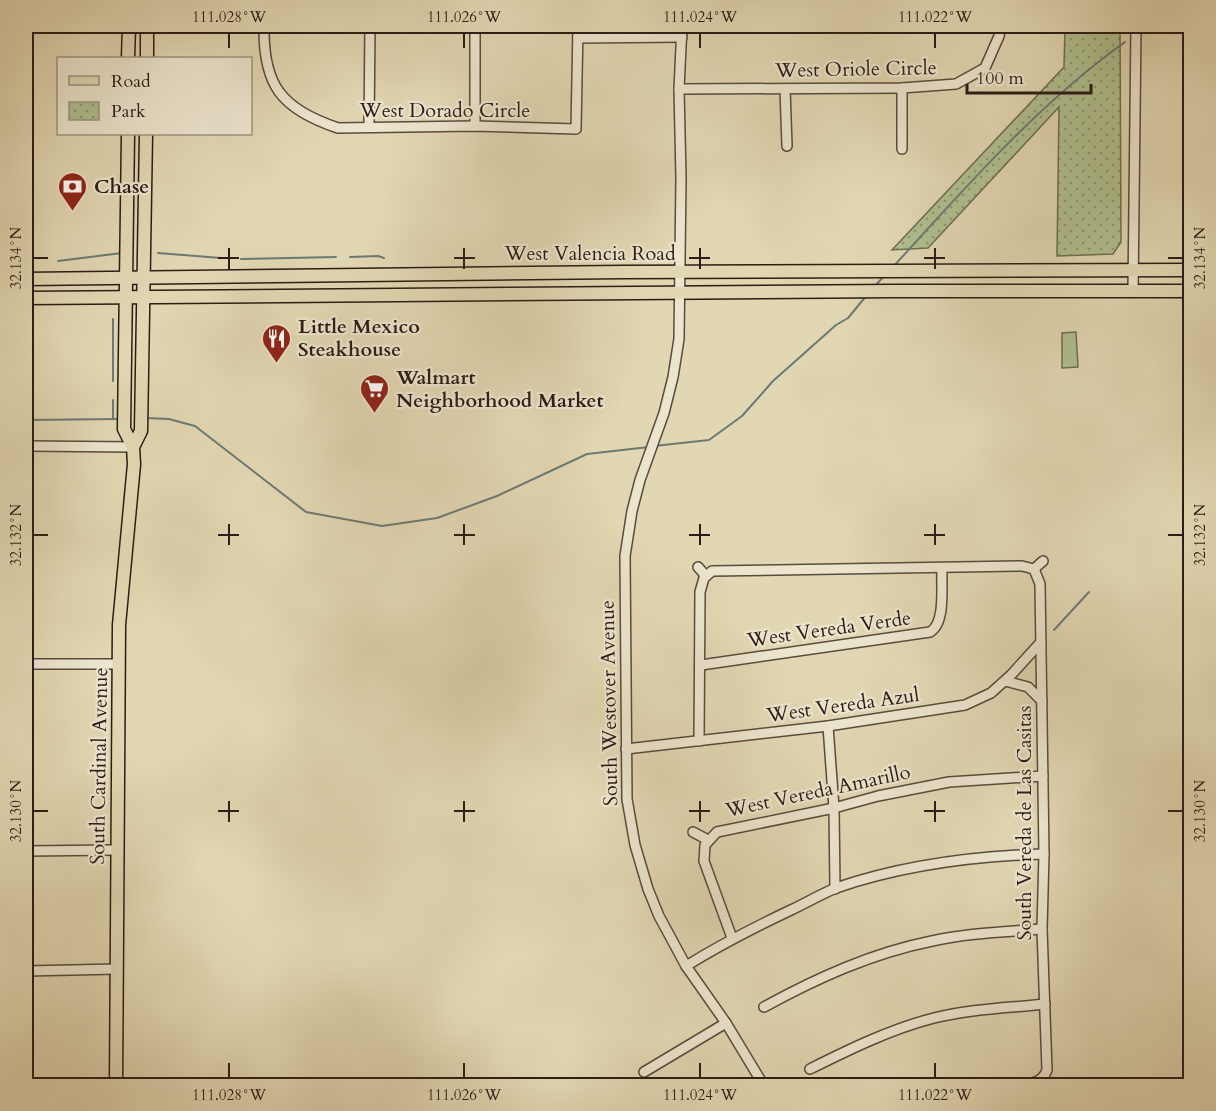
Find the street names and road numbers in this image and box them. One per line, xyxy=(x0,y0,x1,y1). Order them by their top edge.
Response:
street label: West Oriole Circle xyxy=(774,54,937,84)
street label: West Dorado Circle xyxy=(359,97,530,124)
street label: West Valencia Road xyxy=(503,240,676,267)
street label: South Westover Avenue xyxy=(594,600,624,806)
street label: West Vereda Verde xyxy=(744,604,913,654)
street label: South Cardinal Avenue xyxy=(84,667,114,865)
street label: West Vereda Azul xyxy=(764,681,921,729)
street label: South Vereda de Las Casitas xyxy=(1011,705,1038,941)
street label: West Vereda Amarillo xyxy=(722,758,913,824)

